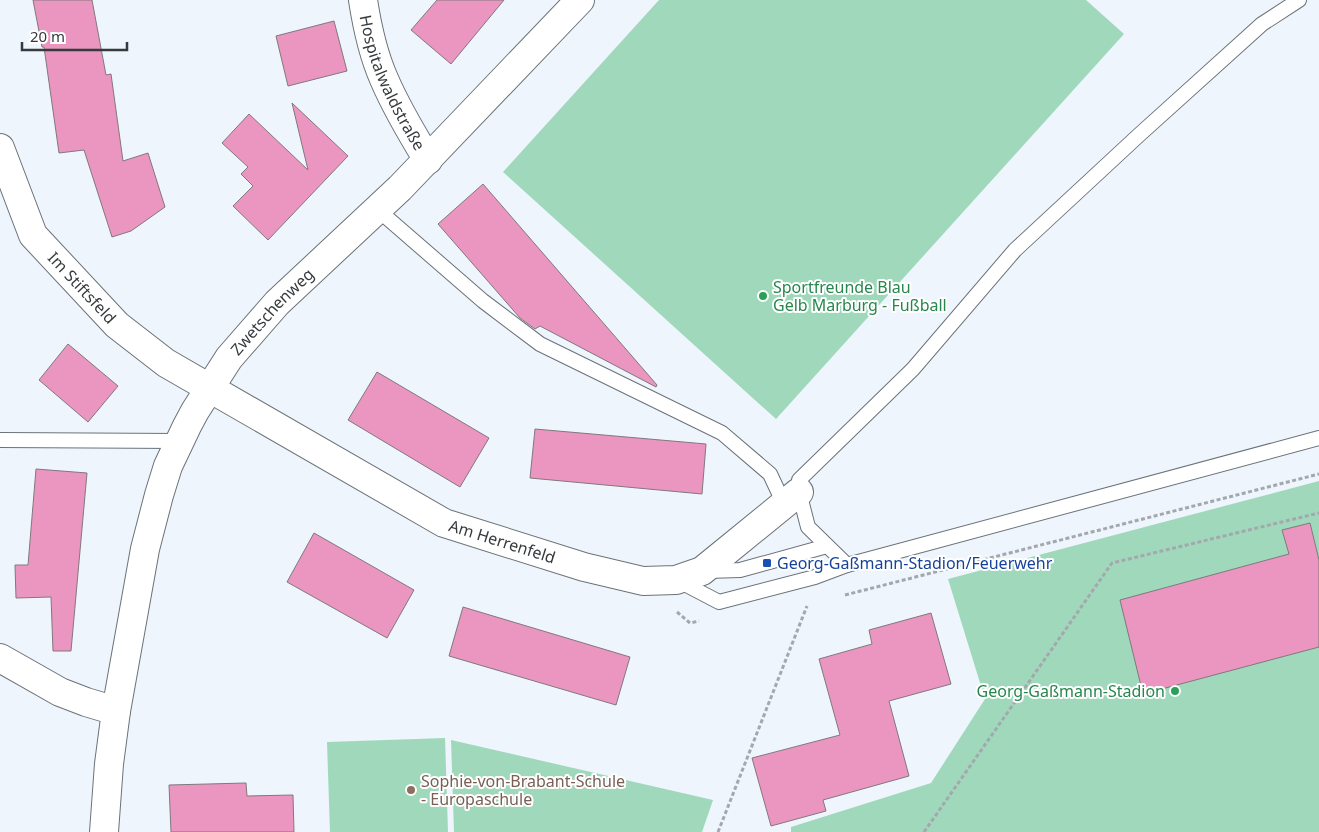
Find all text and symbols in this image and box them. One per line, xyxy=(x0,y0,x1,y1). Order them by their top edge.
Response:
street label: Hospitalwaldstraße xyxy=(355,13,430,154)
scale bar xyxy=(22,20,128,52)
text: 20 m xyxy=(30,26,65,46)
street label: Im Stiftsfeld xyxy=(43,247,121,328)
street label: Zwetschenweg xyxy=(226,263,318,360)
place label: Sportfreunde Blau Gelb Marburg - Fußball xyxy=(773,276,947,316)
marker: Sportfreunde Blau Gelb Marburg - Fußball xyxy=(757,290,769,302)
street label: Am Herrenfeld xyxy=(446,514,558,568)
place label: Georg-Gaßmann-Stadion/Feuerwehr xyxy=(777,552,1053,574)
marker: Georg-Gaßmann-Stadion/Feuerwehr xyxy=(761,557,773,569)
place label: Georg-Gaßmann-Stadion xyxy=(977,680,1165,702)
marker: Georg-Gaßmann-Stadion xyxy=(1169,685,1181,697)
place label: Sophie-von-Brabant-Schule - Europaschule xyxy=(421,770,625,810)
marker: Sophie-von-Brabant-Schule - Europaschule xyxy=(405,784,417,796)

